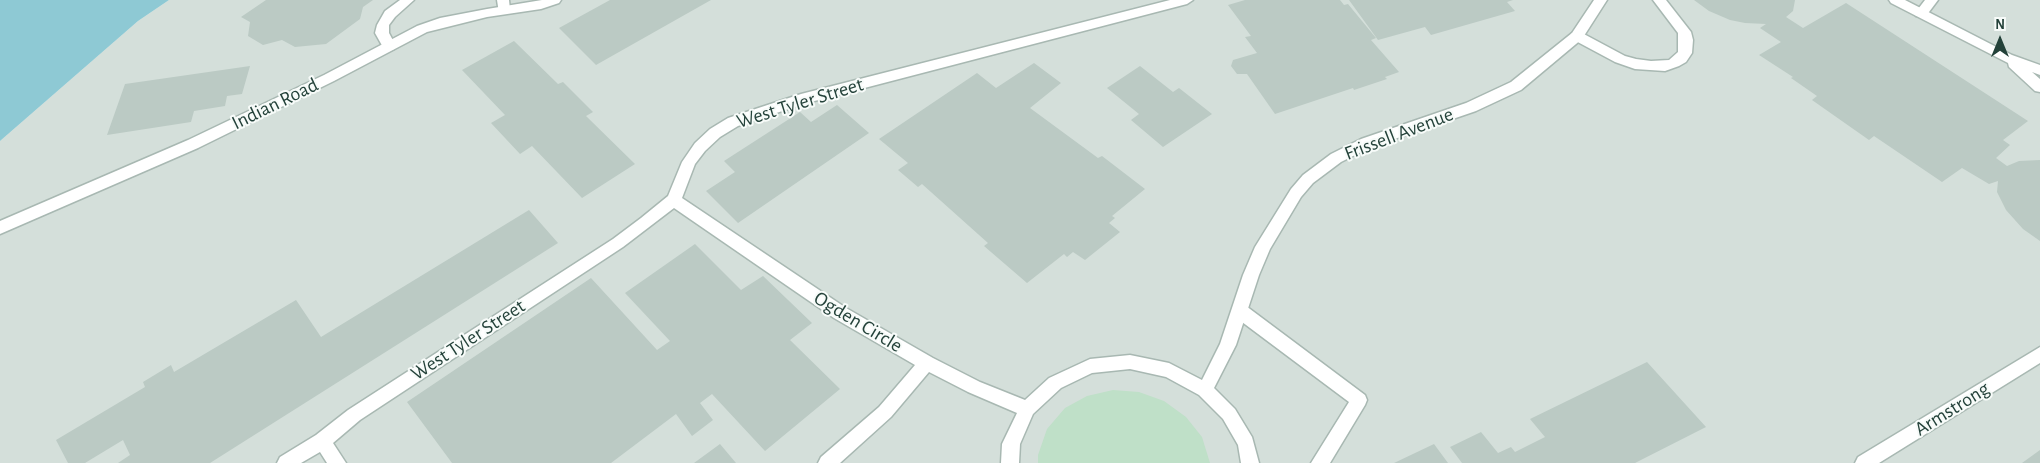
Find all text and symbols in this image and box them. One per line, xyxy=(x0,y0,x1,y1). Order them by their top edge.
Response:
north arrow xyxy=(1975,15,2025,65)
text: N xyxy=(1995,18,2005,32)
street label: West Tyler Street xyxy=(734,72,866,134)
street label: Indian Road xyxy=(228,73,322,135)
street label: Frissell Avenue xyxy=(1341,102,1457,166)
street label: Ogden Circle xyxy=(809,286,907,358)
street label: West Tyler Street xyxy=(406,294,530,386)
street label: Armstrong xyxy=(1910,377,1994,441)

